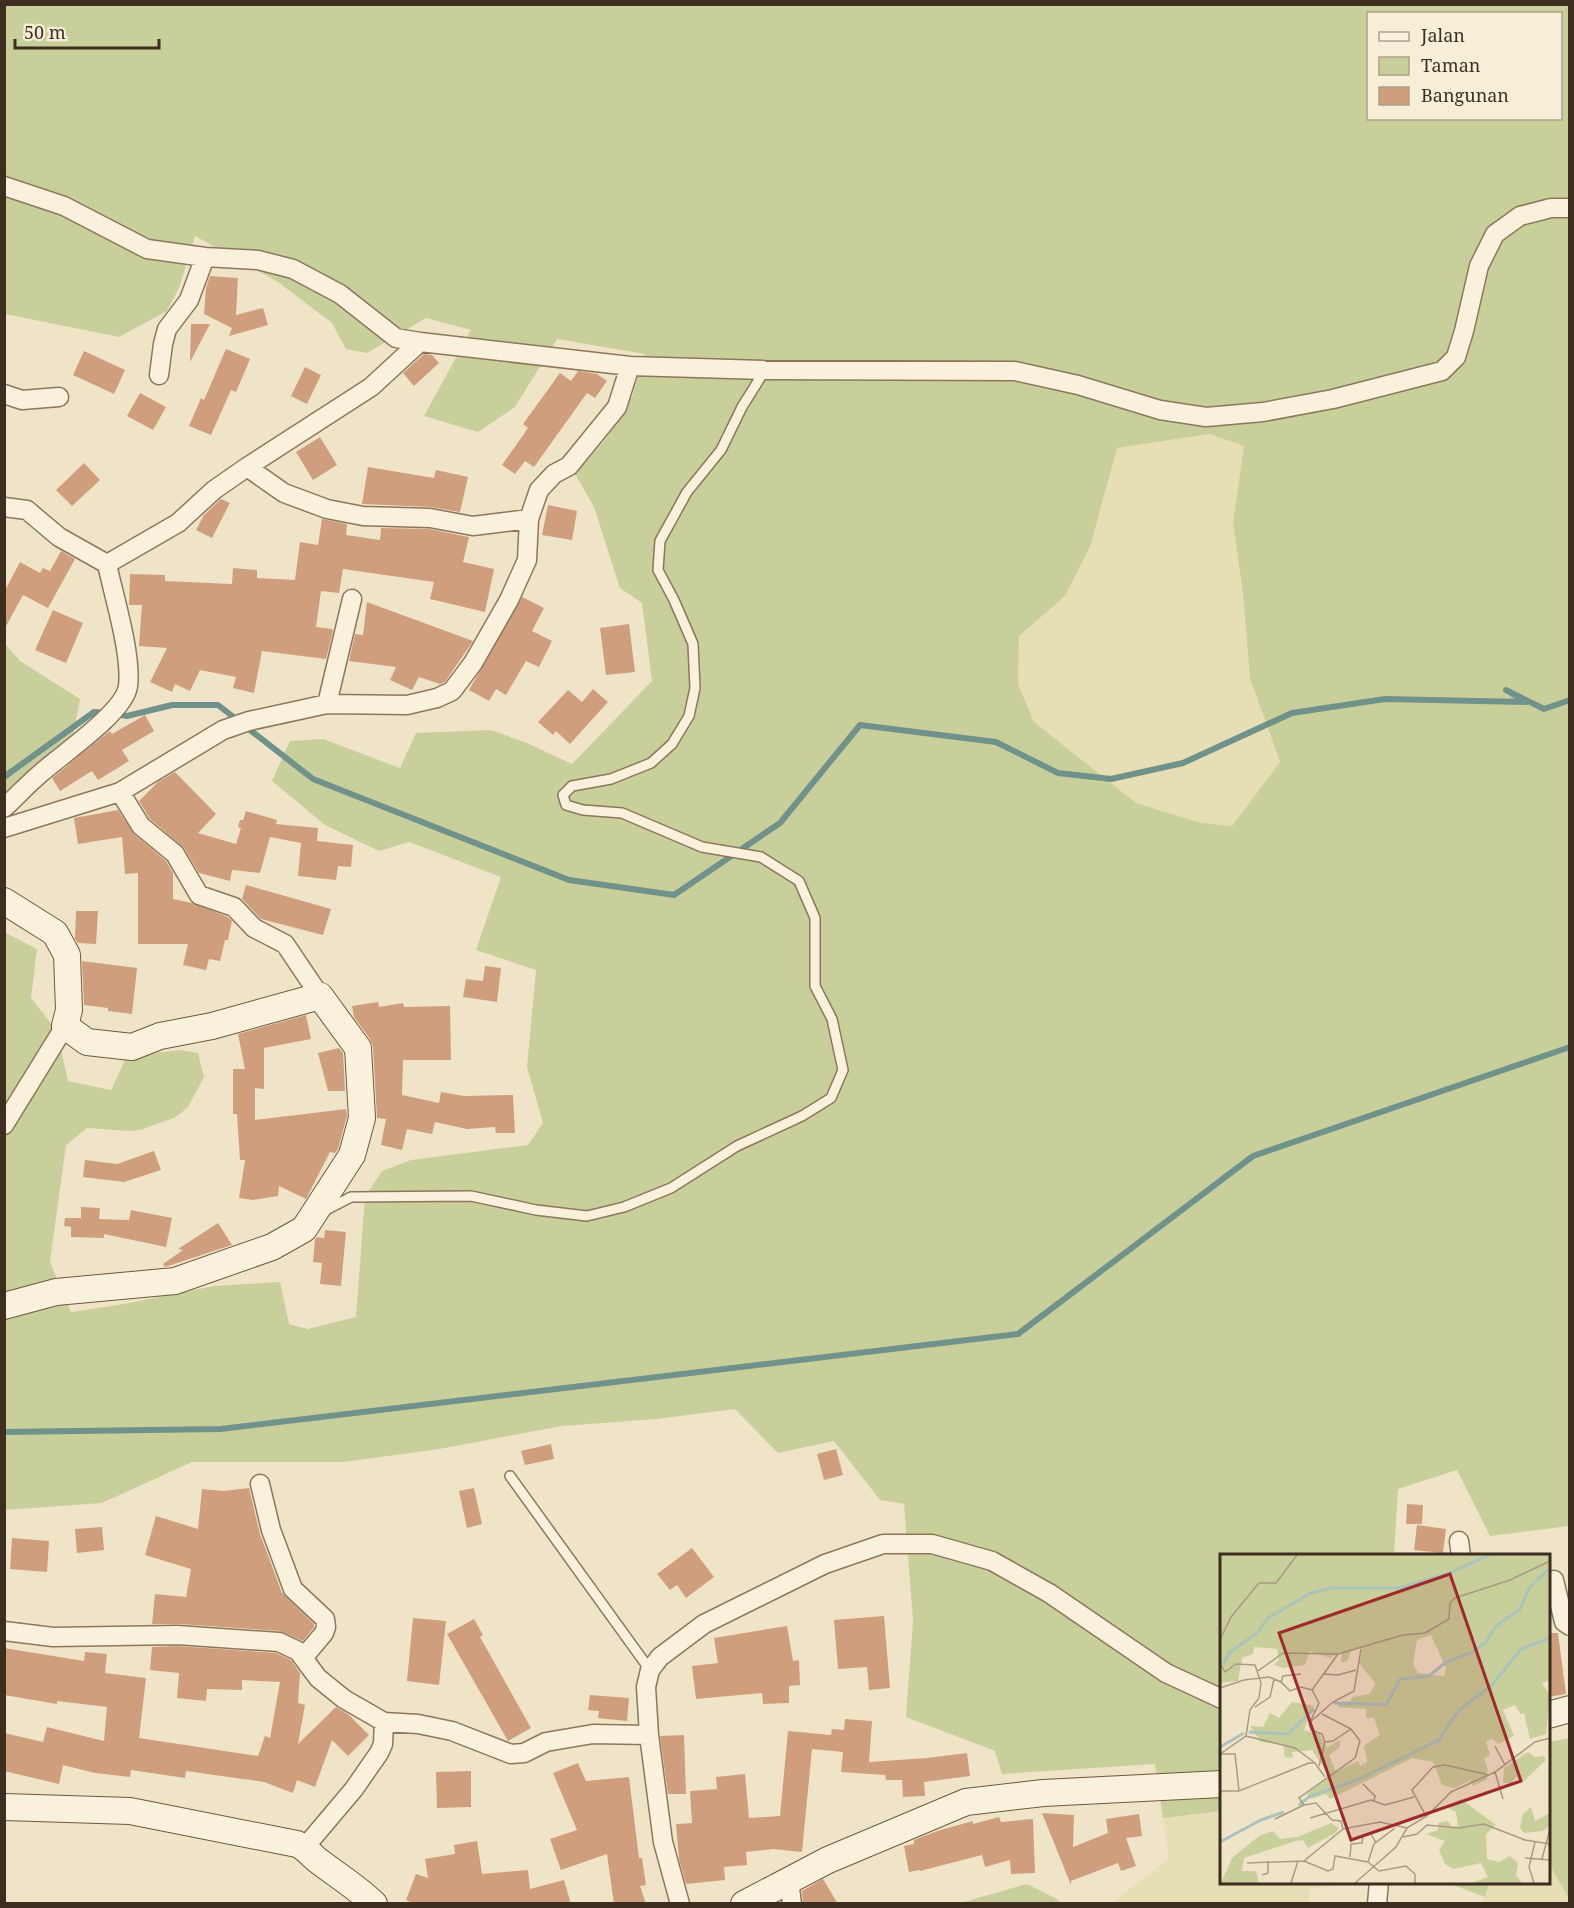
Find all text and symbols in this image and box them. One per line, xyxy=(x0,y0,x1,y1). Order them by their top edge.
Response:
scale bar xyxy=(15,12,159,50)
legend xyxy=(1367,12,1562,120)
text: 50 m xyxy=(24,20,66,44)
text: Jalan xyxy=(1420,23,1465,47)
text: Taman xyxy=(1421,53,1481,77)
text: Bangunan xyxy=(1421,83,1509,107)
inset map xyxy=(1220,1554,1550,1884)

